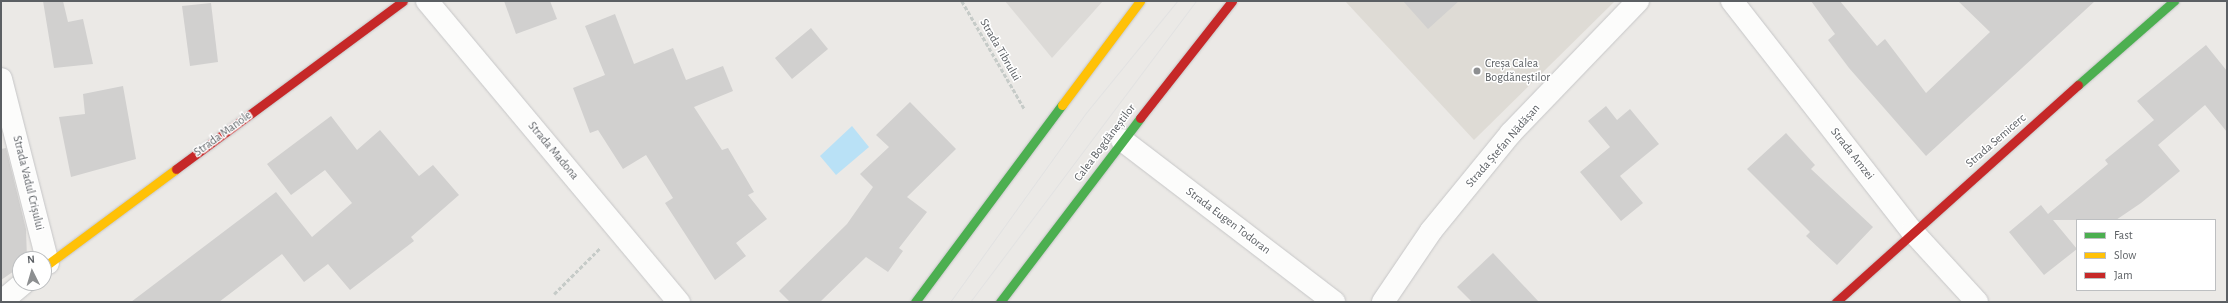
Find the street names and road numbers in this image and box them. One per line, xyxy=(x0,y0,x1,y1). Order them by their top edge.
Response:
street label: Strada Tibrului xyxy=(976,16,1024,84)
street label: Strada Ștefan Nădășan xyxy=(1463,101,1543,191)
street label: Calea Bogdăneștilor xyxy=(1071,102,1139,184)
street label: Strada Manole xyxy=(191,108,255,160)
street label: Strada Semicerc xyxy=(1963,111,2029,171)
street label: Strada Madona xyxy=(525,119,581,183)
street label: Strada Amzei xyxy=(1827,125,1877,183)
street label: Strada Vadul Crișului xyxy=(9,134,47,232)
street label: Strada Eugen Todoran xyxy=(1183,185,1273,257)

